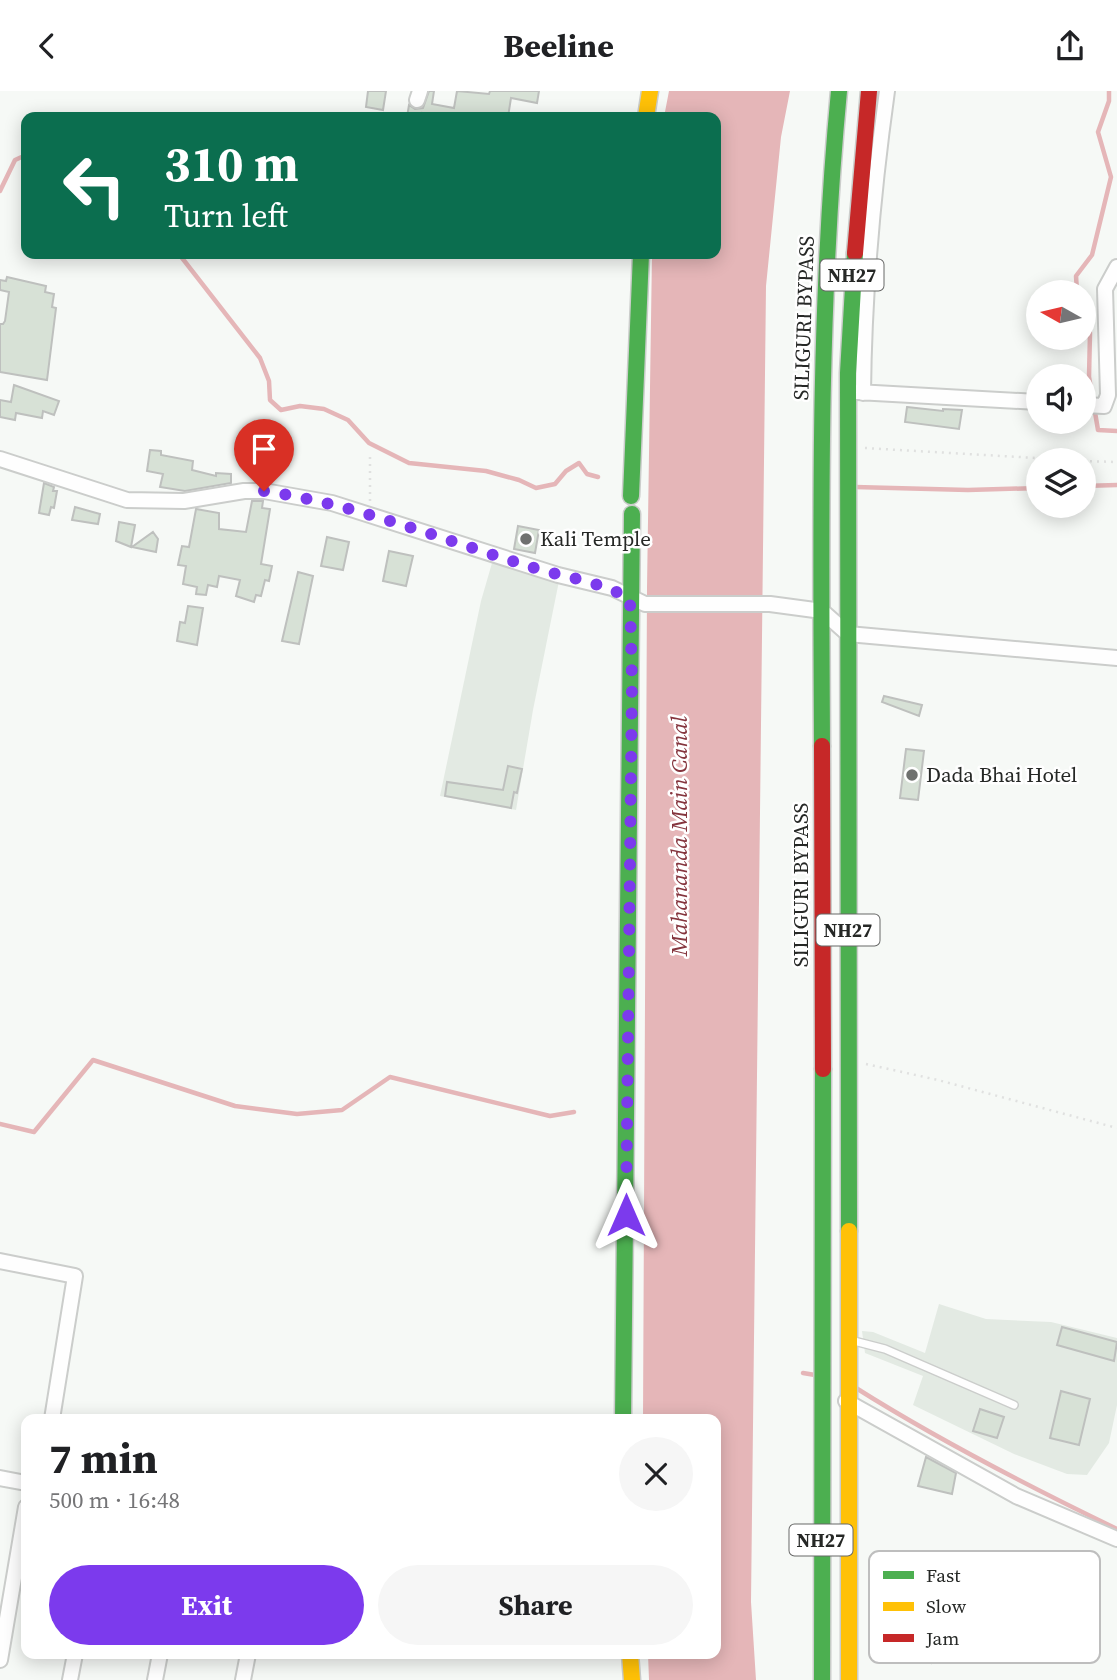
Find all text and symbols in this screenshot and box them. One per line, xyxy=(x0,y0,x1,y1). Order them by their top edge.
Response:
text: Beeline xyxy=(503,24,614,68)
icon: back xyxy=(28,27,66,65)
icon: share xyxy=(1051,27,1089,65)
text: 310 m xyxy=(164,130,299,197)
icon: left xyxy=(49,140,140,231)
text: Turn left xyxy=(164,194,288,238)
street label: SILIGURI BYPASS xyxy=(786,235,821,401)
road number: NH27 xyxy=(820,259,884,291)
north arrow xyxy=(1026,280,1096,350)
map controls xyxy=(1026,280,1096,518)
button: sound xyxy=(1026,364,1096,434)
pin xyxy=(234,419,294,491)
icon: arrive xyxy=(245,430,283,468)
button: layers xyxy=(1026,448,1096,518)
place label: Kali Temple xyxy=(540,524,651,553)
marker: Kali Temple xyxy=(518,531,534,547)
water label: Mahananda Main Canal xyxy=(663,715,695,957)
place label: Dada Bhai Hotel xyxy=(926,760,1077,789)
marker: Dada Bhai Hotel xyxy=(904,767,920,783)
street label: SILIGURI BYPASS xyxy=(786,803,815,967)
road number: NH27 xyxy=(816,915,880,945)
position arrow xyxy=(589,1178,663,1252)
text: 7 min xyxy=(49,1429,158,1487)
button: close xyxy=(619,1437,693,1511)
text: 500 m · 16:48 xyxy=(49,1484,180,1516)
road number: NH27 xyxy=(790,1525,852,1555)
legend xyxy=(869,1551,1100,1663)
text: Fast xyxy=(926,1562,961,1588)
button: Exit xyxy=(49,1565,364,1645)
button: Share xyxy=(378,1565,693,1645)
text: Slow xyxy=(926,1593,967,1619)
text: Jam xyxy=(925,1625,959,1651)

